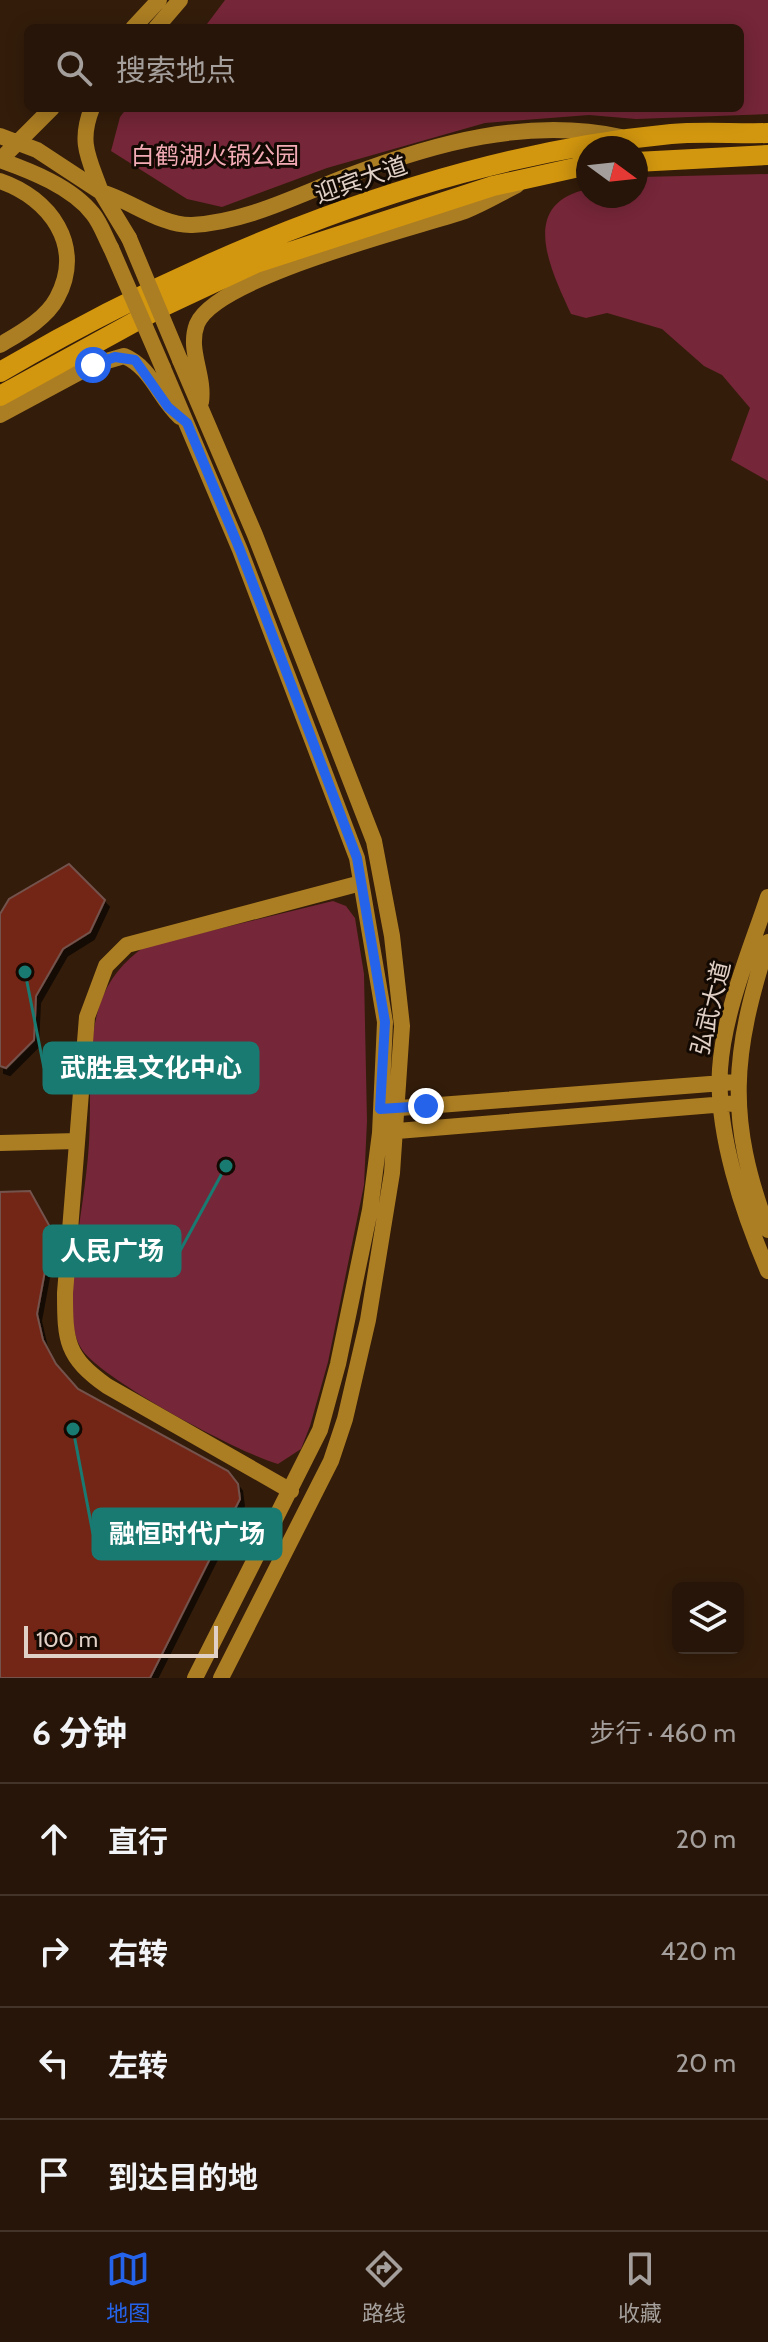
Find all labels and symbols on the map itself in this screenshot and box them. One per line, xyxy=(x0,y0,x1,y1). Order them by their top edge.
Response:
north arrow xyxy=(576,136,648,208)
park label: 白鹤湖火锅公园 xyxy=(131,141,299,170)
street label: 迎宾大道 xyxy=(311,150,411,209)
route start xyxy=(75,347,111,383)
street label: 弘武大道 xyxy=(685,958,736,1058)
callout: 武胜县文化中心 xyxy=(44,1043,258,1093)
text: 武胜县文化中心 xyxy=(60,1052,242,1084)
route end xyxy=(408,1088,444,1124)
callout: 人民广场 xyxy=(44,1226,180,1276)
text: 人民广场 xyxy=(60,1235,164,1267)
callout: 融恒时代广场 xyxy=(93,1509,281,1559)
text: 融恒时代广场 xyxy=(109,1518,265,1550)
scale bar xyxy=(24,1622,218,1658)

